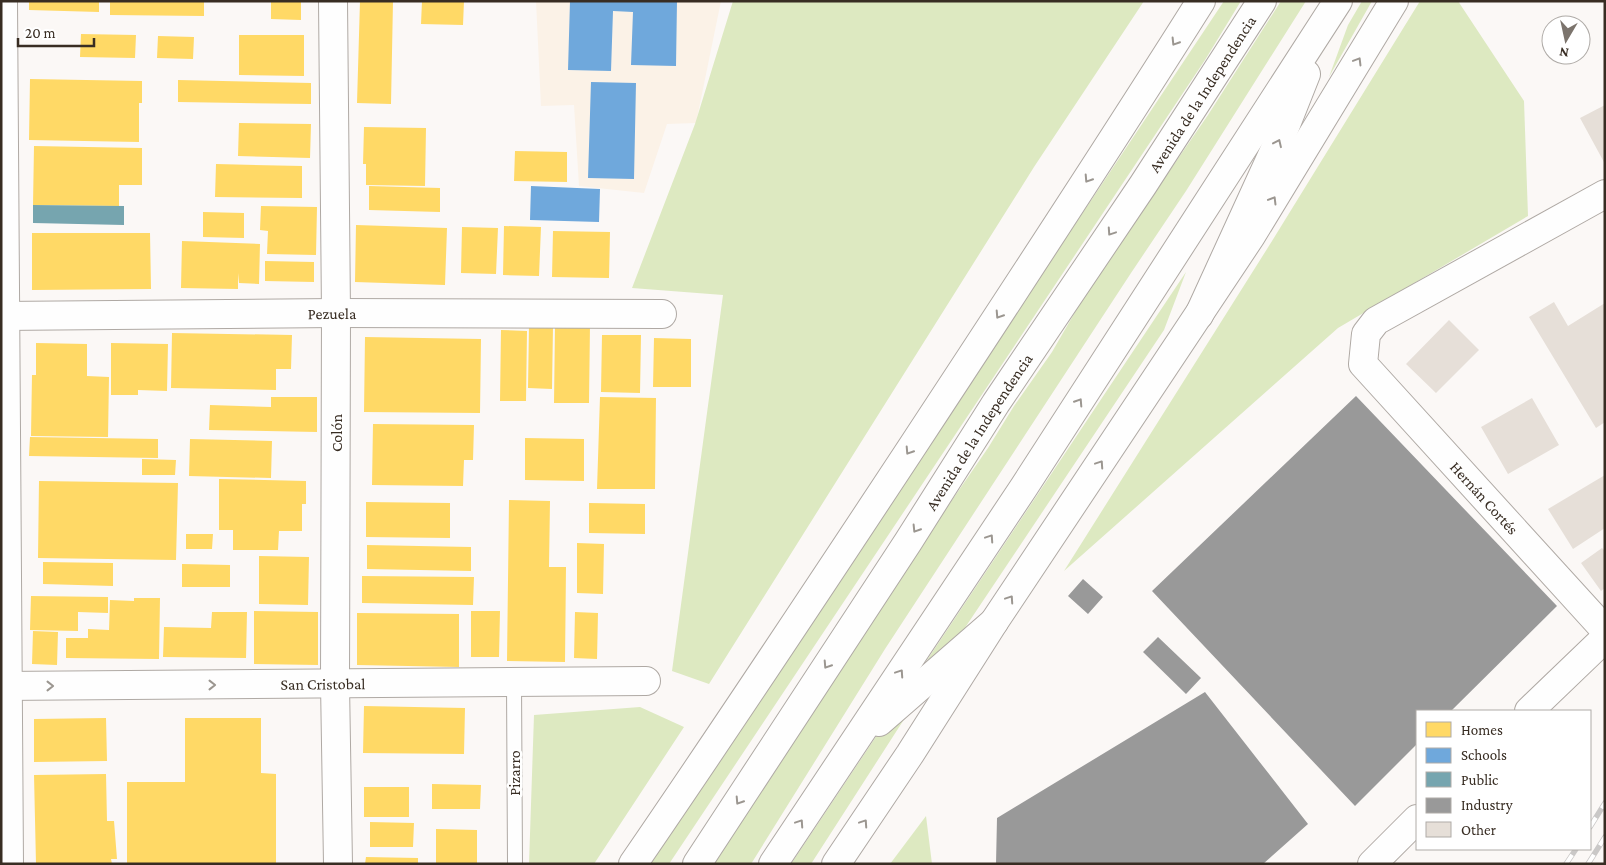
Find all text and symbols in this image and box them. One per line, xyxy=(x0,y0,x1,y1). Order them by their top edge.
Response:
street label: Avenida de la Independencia xyxy=(1146,12,1260,175)
scale bar xyxy=(18,15,94,47)
north arrow xyxy=(1541,15,1591,65)
text: 20 m xyxy=(25,25,56,41)
one-way arrow xyxy=(1172,37,1182,46)
text: N xyxy=(1558,44,1570,61)
one-way arrow xyxy=(1351,58,1361,67)
one-way arrow xyxy=(1271,139,1282,148)
one-way arrow xyxy=(1084,174,1094,183)
one-way arrow xyxy=(1267,196,1277,205)
one-way arrow xyxy=(1108,226,1117,236)
street label: Pezuela xyxy=(308,305,357,322)
one-way arrow xyxy=(995,310,1005,319)
street label: Avenida de la Independencia xyxy=(922,350,1036,513)
one-way arrow xyxy=(1073,399,1082,408)
street label: Colón xyxy=(328,414,345,452)
one-way arrow xyxy=(906,446,916,455)
street label: Hernán Cortés xyxy=(1447,458,1522,538)
one-way arrow xyxy=(1094,460,1103,470)
one-way arrow xyxy=(913,523,922,532)
one-way arrow xyxy=(984,534,993,544)
one-way arrow xyxy=(1004,596,1013,605)
one-way arrow xyxy=(824,660,834,669)
one-way arrow xyxy=(894,670,903,679)
street label: San Cristobal xyxy=(280,675,366,693)
one-way arrow xyxy=(209,680,217,690)
one-way arrow xyxy=(46,681,54,691)
legend xyxy=(1416,710,1591,850)
text: Homes xyxy=(1461,722,1503,738)
text: Schools xyxy=(1461,747,1507,763)
street label: Pizarro xyxy=(506,750,523,796)
text: Public xyxy=(1461,772,1499,788)
one-way arrow xyxy=(736,796,745,805)
text: Industry xyxy=(1461,797,1513,814)
one-way arrow xyxy=(794,819,803,829)
one-way arrow xyxy=(857,820,867,829)
text: Other xyxy=(1461,822,1497,838)

